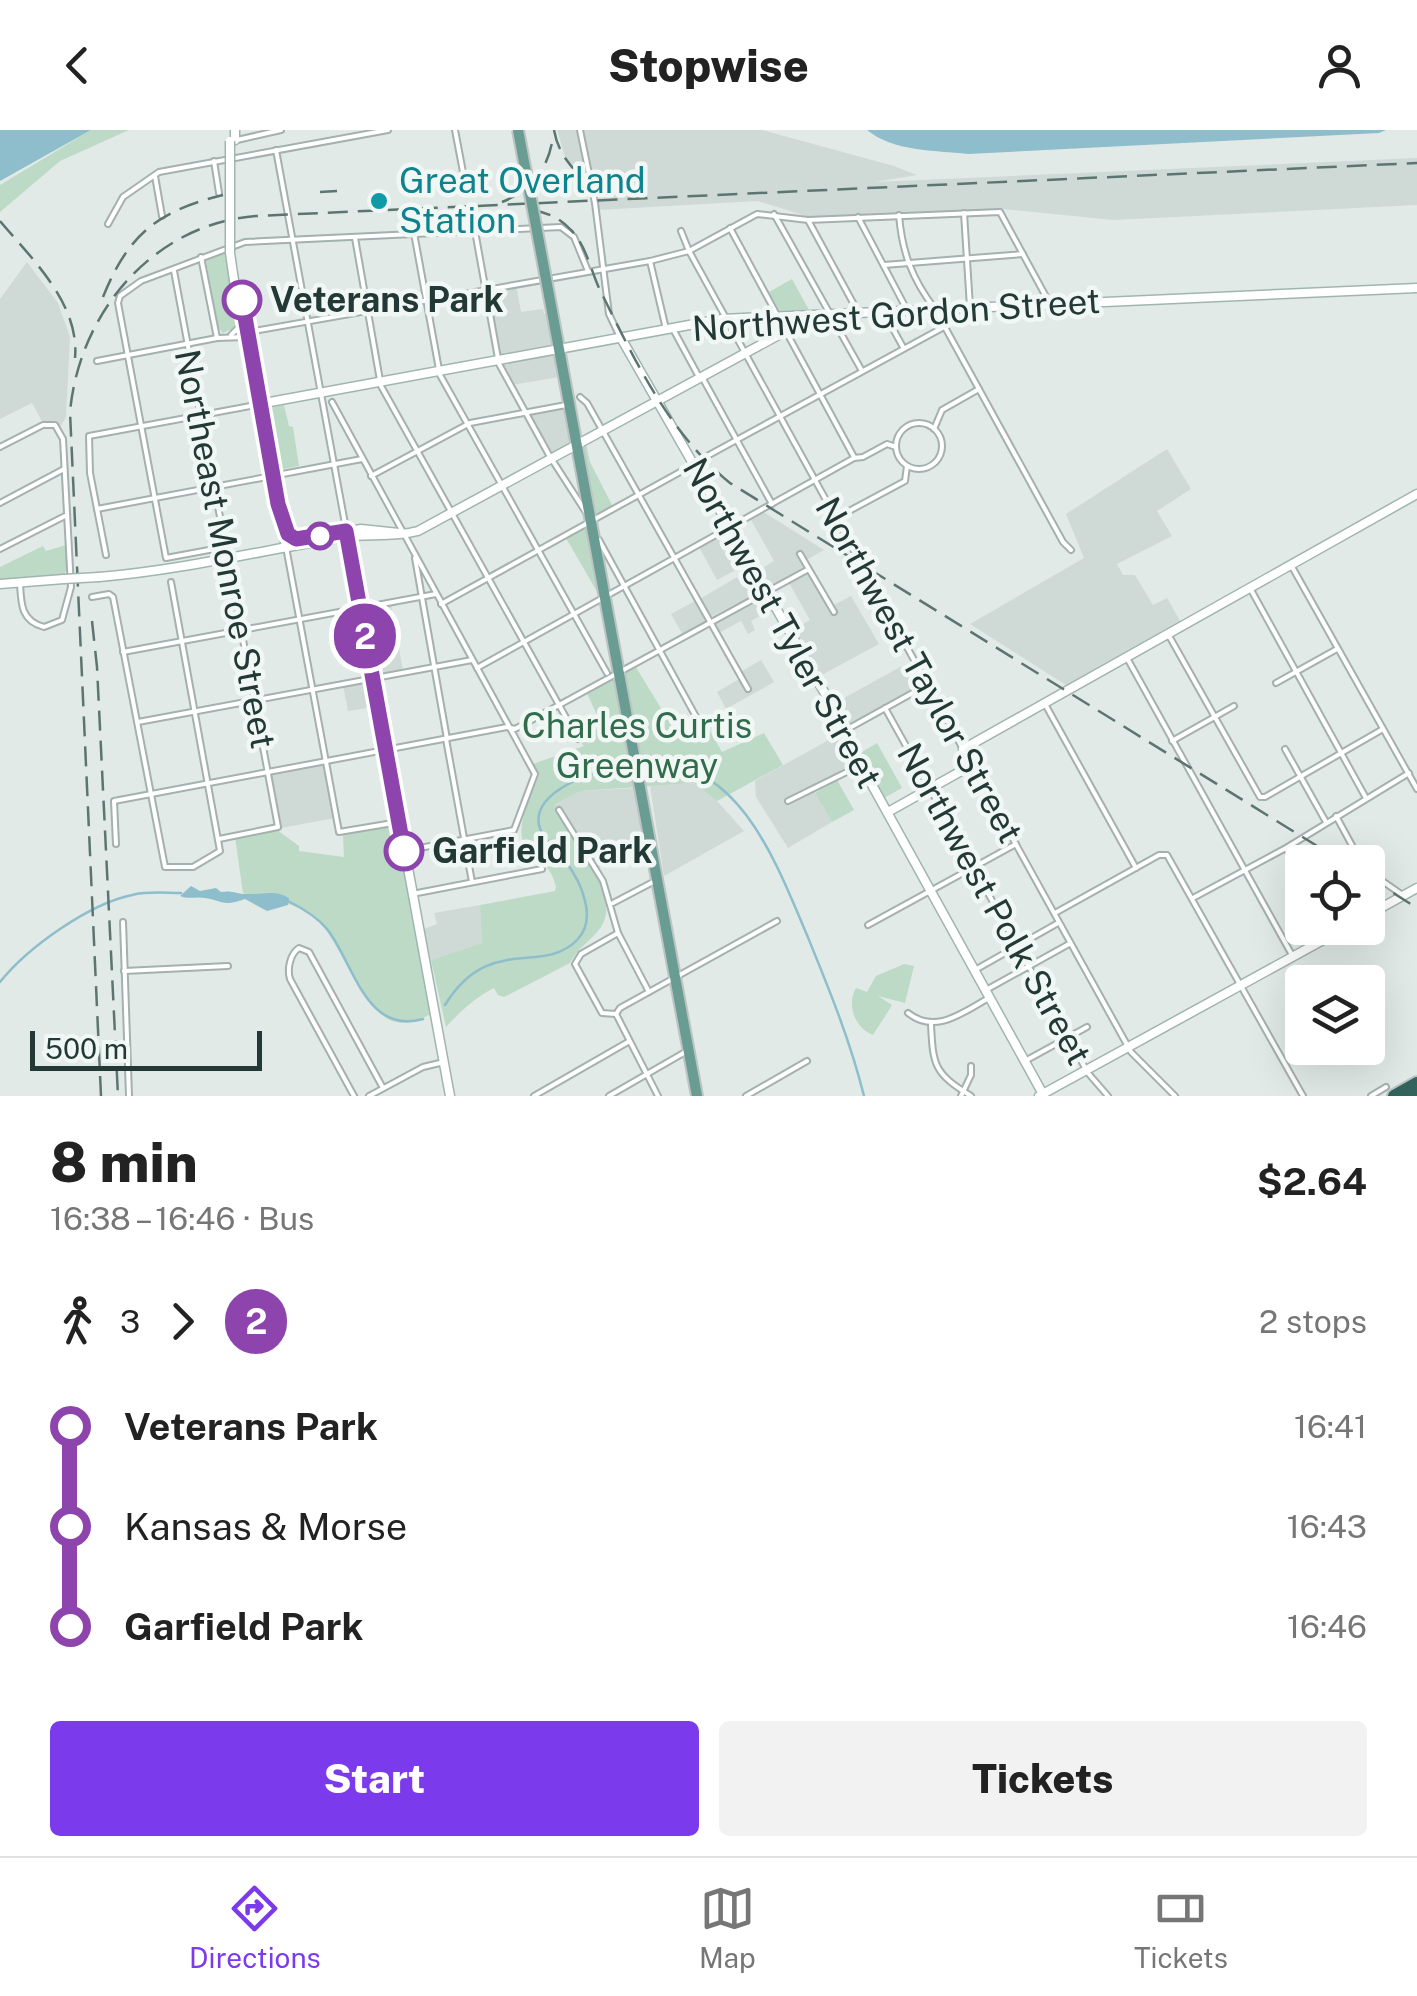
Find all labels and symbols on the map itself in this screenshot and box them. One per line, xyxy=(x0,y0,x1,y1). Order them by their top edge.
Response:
place label: Great Overland Station xyxy=(399,160,646,241)
marker: Great Overland Station xyxy=(368,190,390,212)
place label: Veterans Park xyxy=(270,279,504,320)
street label: Northwest Gordon Street xyxy=(691,280,1101,349)
marker: Veterans Park xyxy=(223,281,261,319)
street label: Northeast Monroe Street xyxy=(167,346,284,752)
street label: Northwest Tyler Street xyxy=(675,451,890,795)
street label: Northwest Taylor Street xyxy=(807,490,1032,850)
unlabelled marker xyxy=(307,523,333,549)
line badge: 2 xyxy=(332,604,398,668)
park label: Charles Curtis Greenway xyxy=(522,705,752,786)
street label: Northwest Polk Street xyxy=(889,736,1100,1072)
place label: Garfield Park xyxy=(432,830,653,871)
marker: Garfield Park xyxy=(385,832,423,870)
scale bar xyxy=(30,1026,262,1070)

